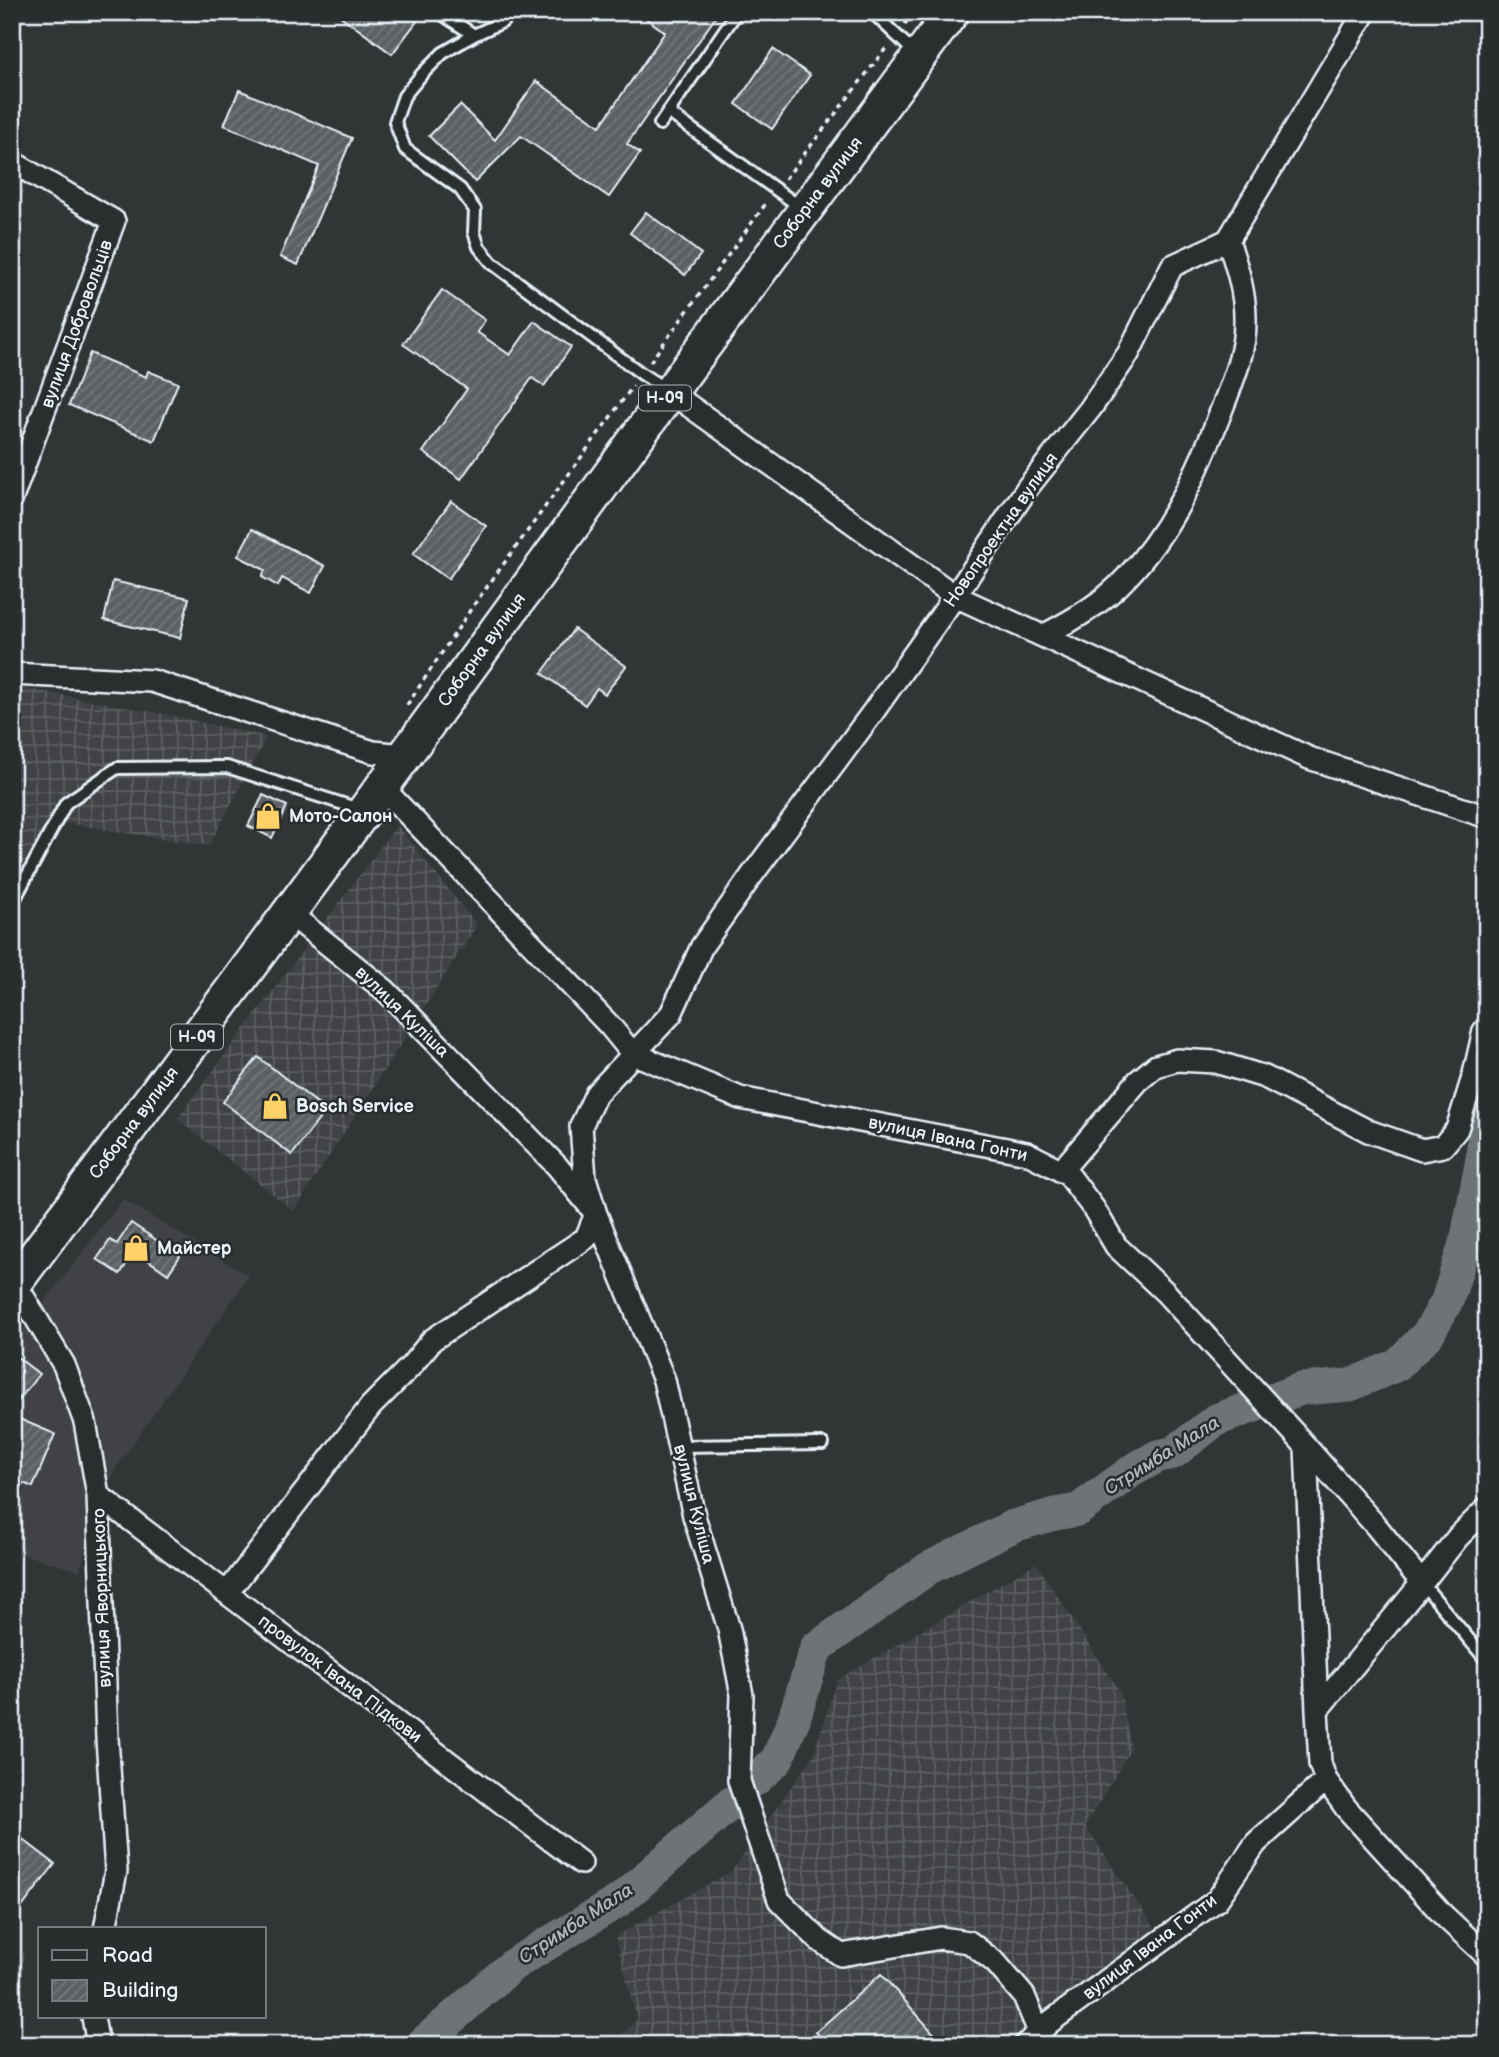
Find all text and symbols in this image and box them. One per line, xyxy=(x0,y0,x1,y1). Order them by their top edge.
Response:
street label: Соборна вулиця xyxy=(769,133,867,253)
street label: вулиця Добровольців xyxy=(37,237,117,411)
road number: Н-09 xyxy=(639,386,691,410)
street label: Новопроектна вулиця xyxy=(940,449,1062,611)
street label: Соборна вулиця xyxy=(434,589,530,711)
shop icon: Мото-Салон xyxy=(253,801,283,831)
place label: Мото-Салон xyxy=(289,806,392,827)
street label: вулиця Куліша xyxy=(351,962,454,1062)
road number: Н-09 xyxy=(171,1024,223,1050)
street label: Соборна вулиця xyxy=(85,1063,183,1183)
shop icon: Bosch Service xyxy=(260,1091,290,1121)
place label: Bosch Service xyxy=(296,1096,414,1117)
street label: вулиця Івана Гонти xyxy=(866,1112,1030,1166)
shop icon: Майстер xyxy=(121,1233,151,1263)
place label: Майстер xyxy=(157,1238,232,1259)
water label: Стримба Мала xyxy=(1100,1411,1224,1501)
street label: вулиця Куліша xyxy=(669,1442,719,1566)
street label: вулиця Яворницького xyxy=(88,1508,116,1688)
street label: провулок Івана Підкови xyxy=(254,1611,426,1747)
water label: Стримба Мала xyxy=(515,1879,637,1969)
street label: вулиця Івана Гонти xyxy=(1079,1890,1221,2004)
legend xyxy=(38,1927,266,2018)
text: Road xyxy=(102,1943,153,1968)
text: Building xyxy=(102,1978,178,2003)

